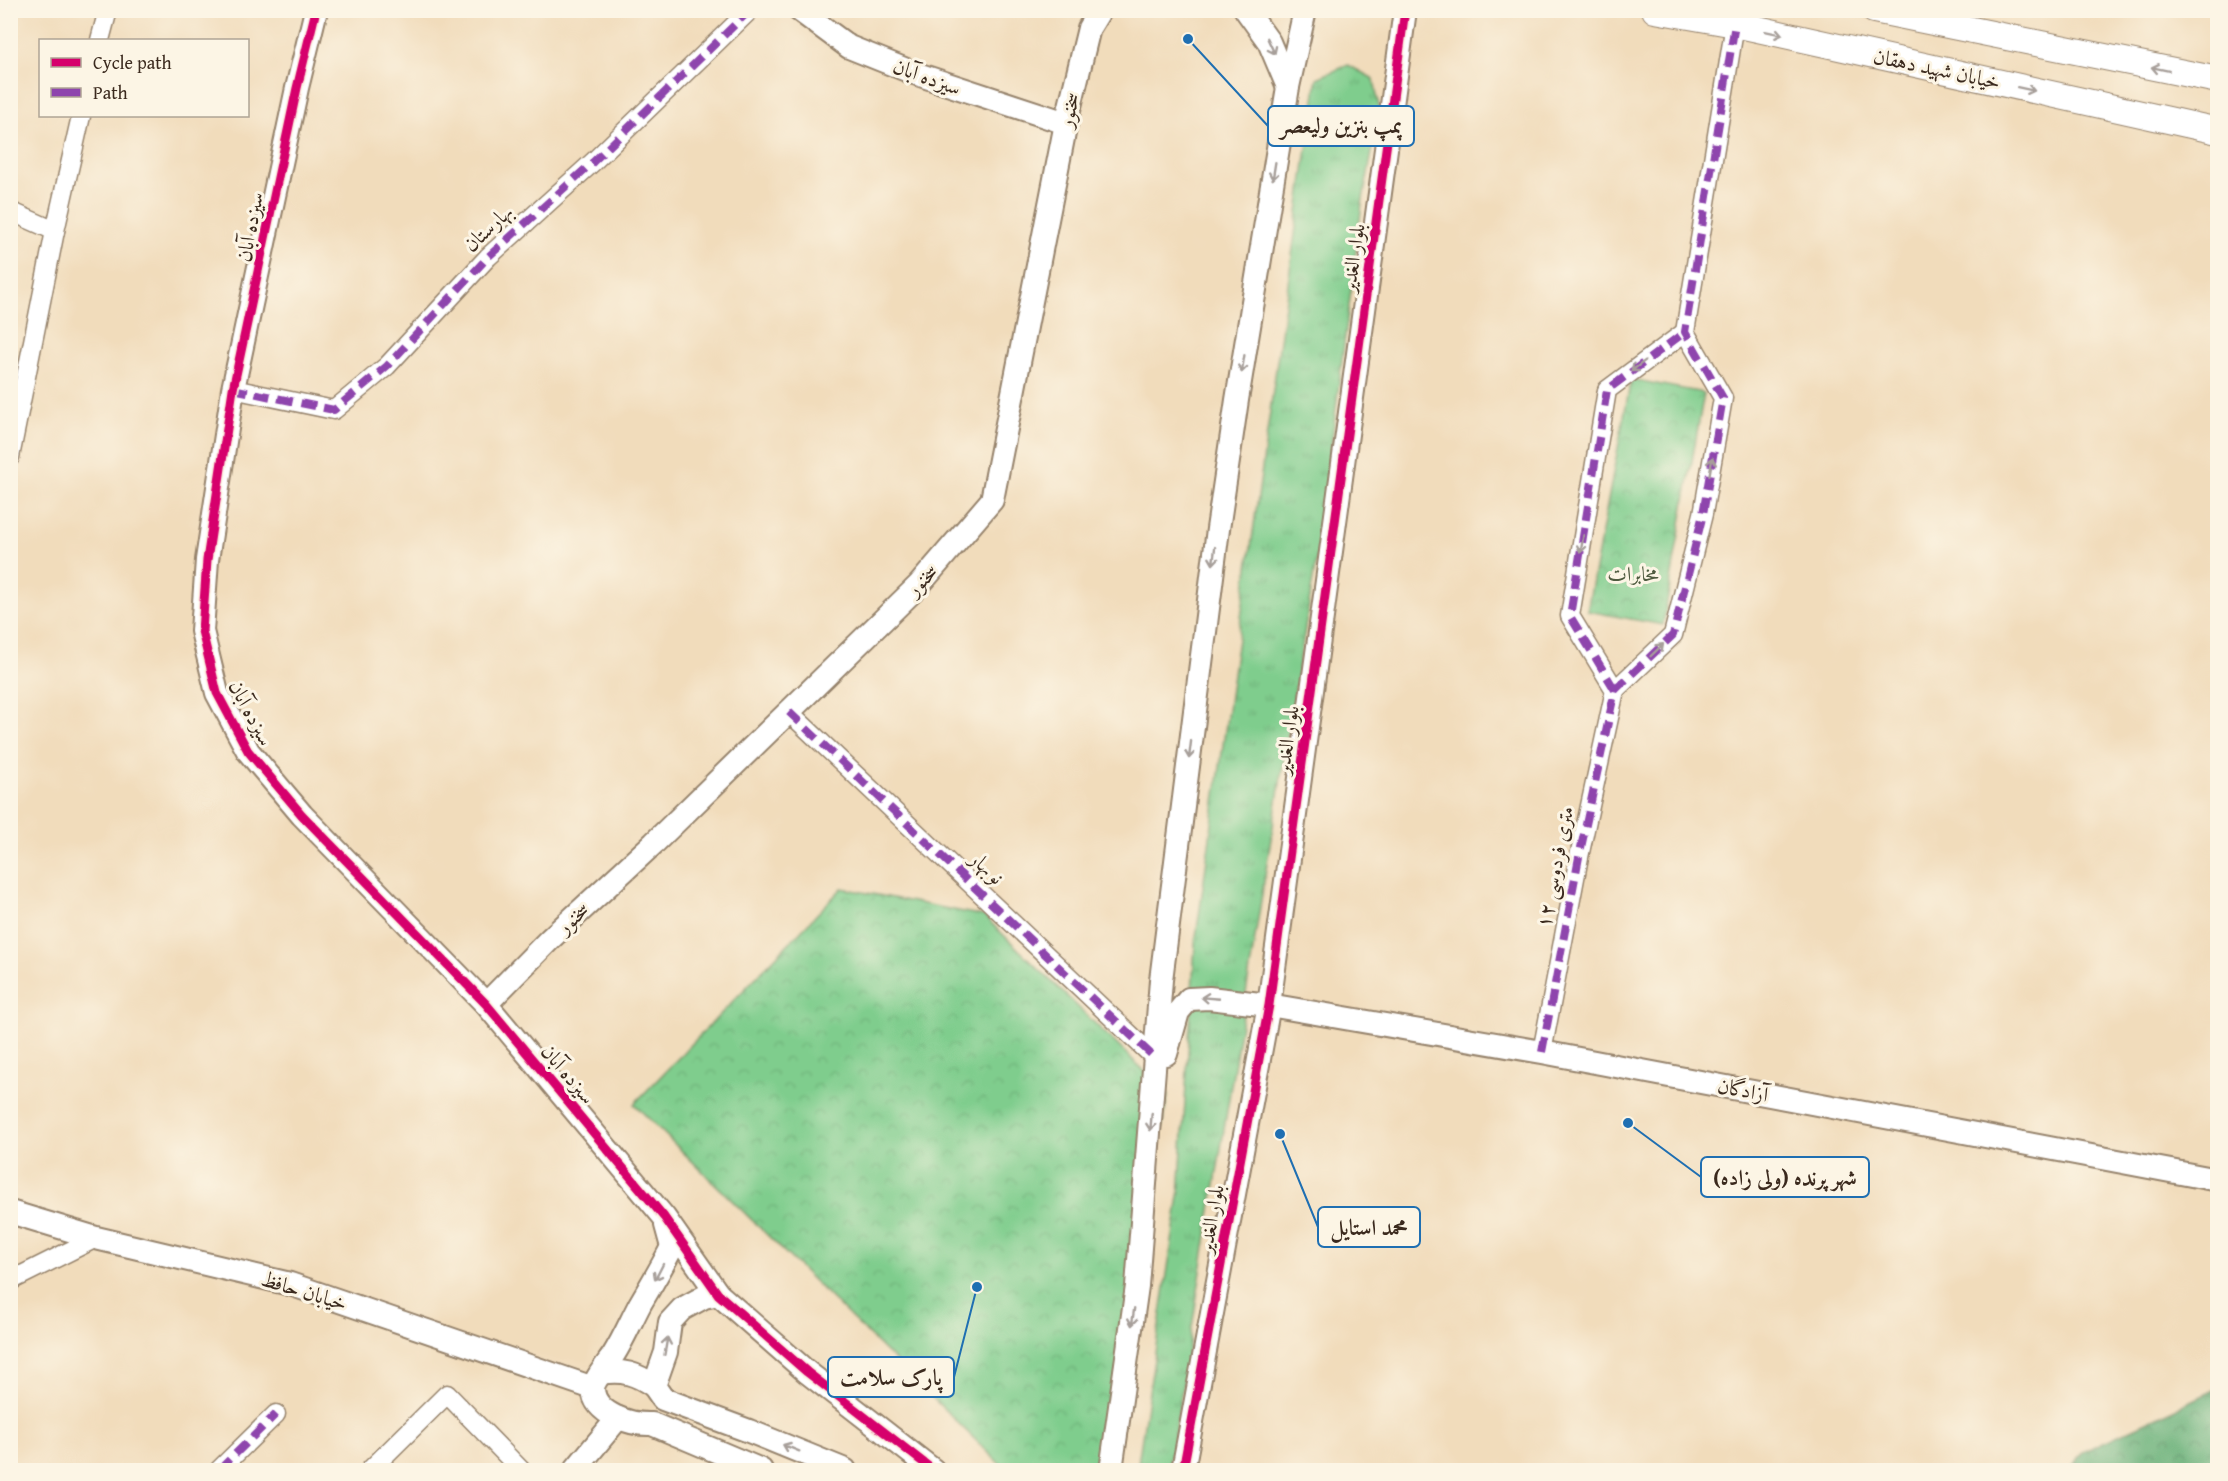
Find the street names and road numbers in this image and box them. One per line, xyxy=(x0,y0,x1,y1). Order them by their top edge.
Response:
street label: خیابان شهید دهقان xyxy=(1871,40,2004,97)
street label: سیزده آبان xyxy=(889,50,966,103)
street label: سخنور xyxy=(1049,89,1088,133)
street label: سیزده آبان xyxy=(228,189,271,265)
street label: بهارستان xyxy=(456,196,520,259)
street label: بلوار الغدیر xyxy=(1332,221,1373,296)
street label: سخنور xyxy=(897,556,945,605)
street label: سیزده آبان xyxy=(221,674,282,751)
street label: بلوار الغدیر xyxy=(1266,703,1307,778)
street label: ۱۲ متری فردوسی xyxy=(1528,803,1581,930)
street label: نوبهار xyxy=(962,842,1012,892)
street label: سخنور xyxy=(548,894,596,942)
street label: سیزده آبان xyxy=(534,1037,603,1111)
street label: آزادگان xyxy=(1715,1069,1774,1110)
street label: بلوار الغدیر xyxy=(1189,1182,1232,1258)
street label: خیابان حافظ xyxy=(257,1263,351,1318)

